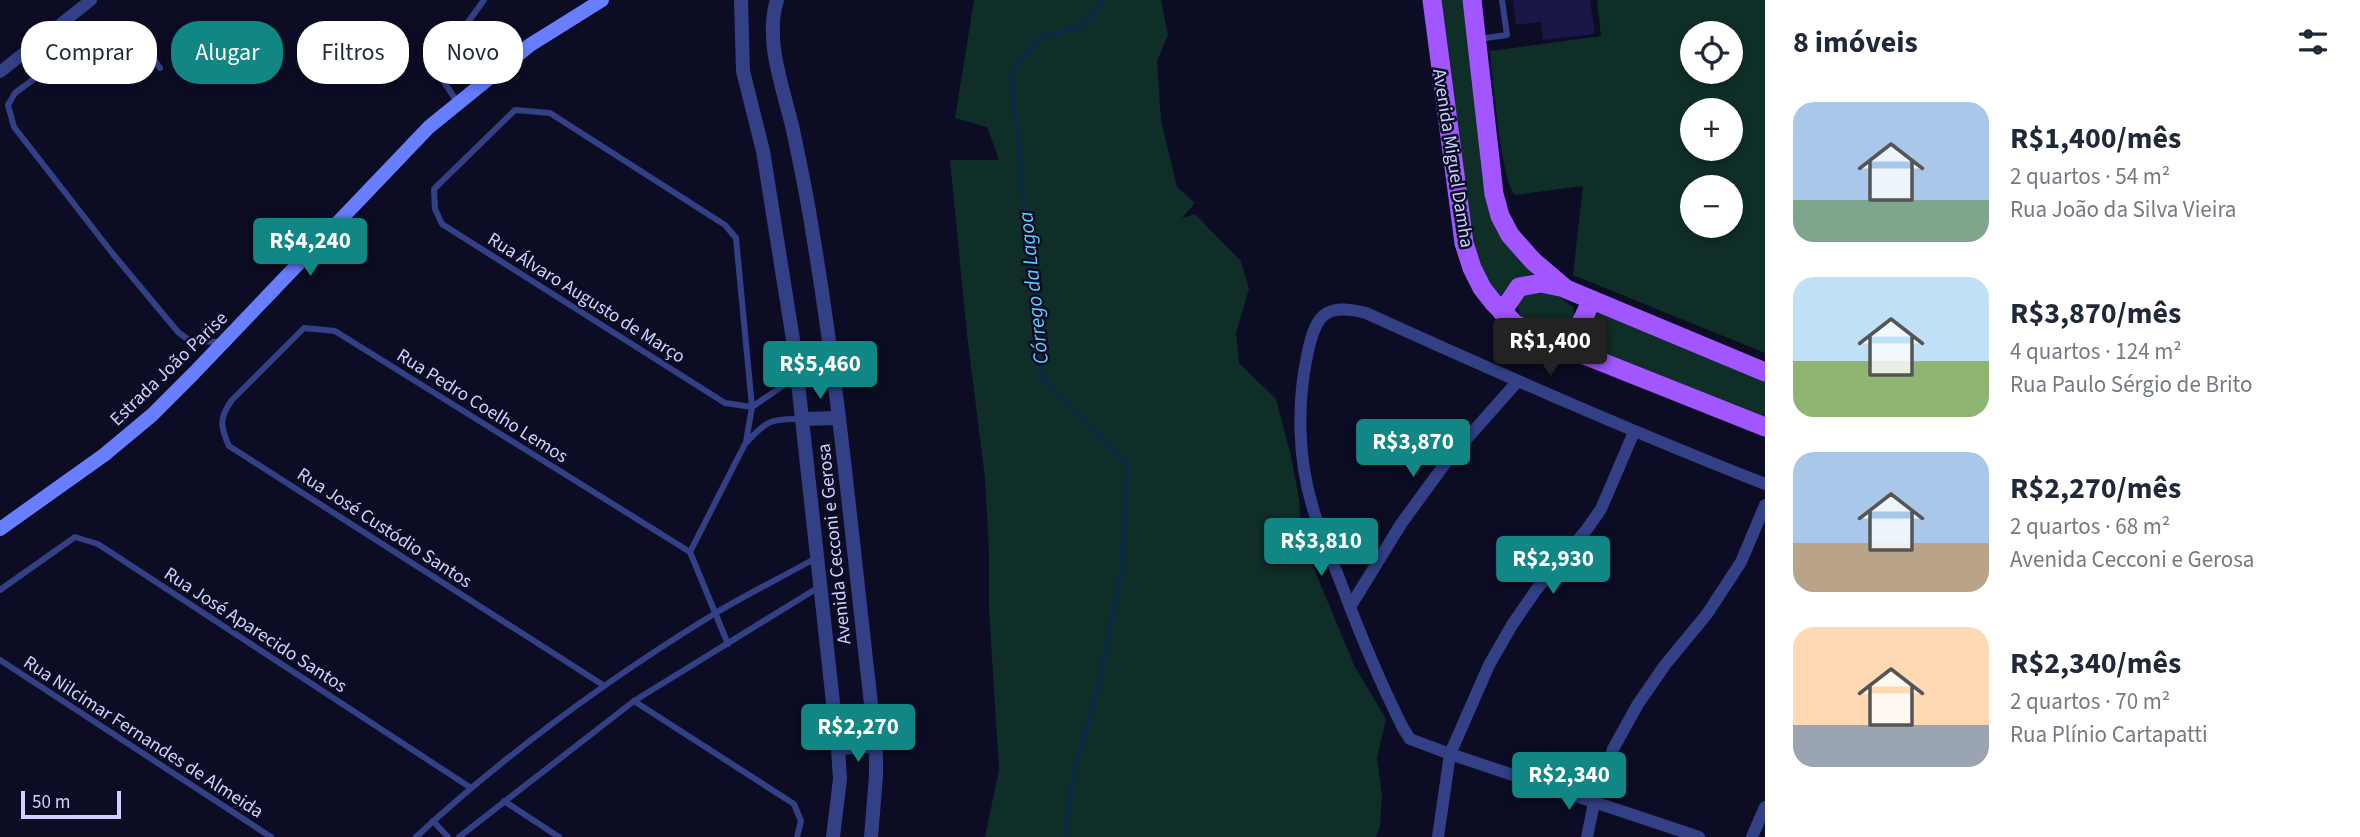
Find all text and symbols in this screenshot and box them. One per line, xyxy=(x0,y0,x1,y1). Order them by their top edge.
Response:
chip: Comprar xyxy=(21,21,157,84)
chip: Alugar xyxy=(171,21,283,84)
chip: Filtros xyxy=(297,21,409,84)
chip: Novo xyxy=(423,21,523,84)
map controls xyxy=(1680,21,1743,238)
button: locate xyxy=(1680,21,1743,84)
text: 8 imóveis xyxy=(1793,21,1918,64)
icon: filters xyxy=(2294,23,2332,61)
street label: Avenida Miguel Damha xyxy=(1425,67,1480,250)
button: + xyxy=(1680,98,1743,161)
text: R$1,400/mês xyxy=(2010,117,2181,160)
icon: home xyxy=(1849,130,1933,214)
text: 2 quartos · 54 m² xyxy=(2010,160,2170,193)
button: − xyxy=(1680,175,1743,238)
text: Rua João da Silva Vieira xyxy=(2010,193,2236,226)
water label: Córrego da Lagoa xyxy=(1010,210,1056,366)
pin: R$4,240 xyxy=(245,218,375,278)
text: R$4,240 xyxy=(269,224,351,257)
street label: Rua Álvaro Augusto de Março xyxy=(482,226,690,370)
text: R$3,870/mês xyxy=(2010,292,2181,335)
icon: home xyxy=(1849,305,1933,389)
street label: Estrada João Parise xyxy=(104,306,234,433)
pin: R$1,400 xyxy=(1485,318,1615,378)
text: R$1,400 xyxy=(1509,324,1591,357)
text: 4 quartos · 124 m² xyxy=(2010,335,2182,368)
street label: Rua Pedro Coelho Lemos xyxy=(391,342,573,470)
pin: R$5,460 xyxy=(755,342,885,401)
text: R$5,460 xyxy=(779,347,861,380)
text: Rua Paulo Sérgio de Brito xyxy=(2010,368,2252,401)
pin: R$3,870 xyxy=(1348,420,1478,479)
text: R$3,870 xyxy=(1372,425,1454,458)
street label: Avenida Cecconi e Gerosa xyxy=(811,442,858,646)
street label: Rua José Custódio Santos xyxy=(291,461,477,595)
text: R$2,270/mês xyxy=(2010,467,2181,510)
icon: home xyxy=(1849,480,1933,564)
text: 2 quartos · 68 m² xyxy=(2010,510,2170,543)
pin: R$3,810 xyxy=(1256,518,1386,578)
text: R$3,810 xyxy=(1280,524,1362,557)
pin: R$2,930 xyxy=(1488,536,1618,596)
text: R$2,930 xyxy=(1512,542,1594,575)
text: Avenida Cecconi e Gerosa xyxy=(2010,543,2254,576)
street label: Rua José Aparecido Santos xyxy=(158,561,352,700)
text: R$2,340/mês xyxy=(2010,642,2181,685)
street label: Rua Nilcimar Fernandes de Almeida xyxy=(18,649,269,825)
icon: home xyxy=(1849,655,1933,739)
text: 2 quartos · 70 m² xyxy=(2010,685,2170,718)
pin: R$2,270 xyxy=(793,704,923,764)
text: R$2,270 xyxy=(817,710,899,743)
text: Rua Plínio Cartapatti xyxy=(2010,718,2208,751)
pin: R$2,340 xyxy=(1504,752,1634,812)
text: R$2,340 xyxy=(1528,758,1610,791)
scale bar xyxy=(21,788,121,820)
text: 50 m xyxy=(32,789,70,816)

